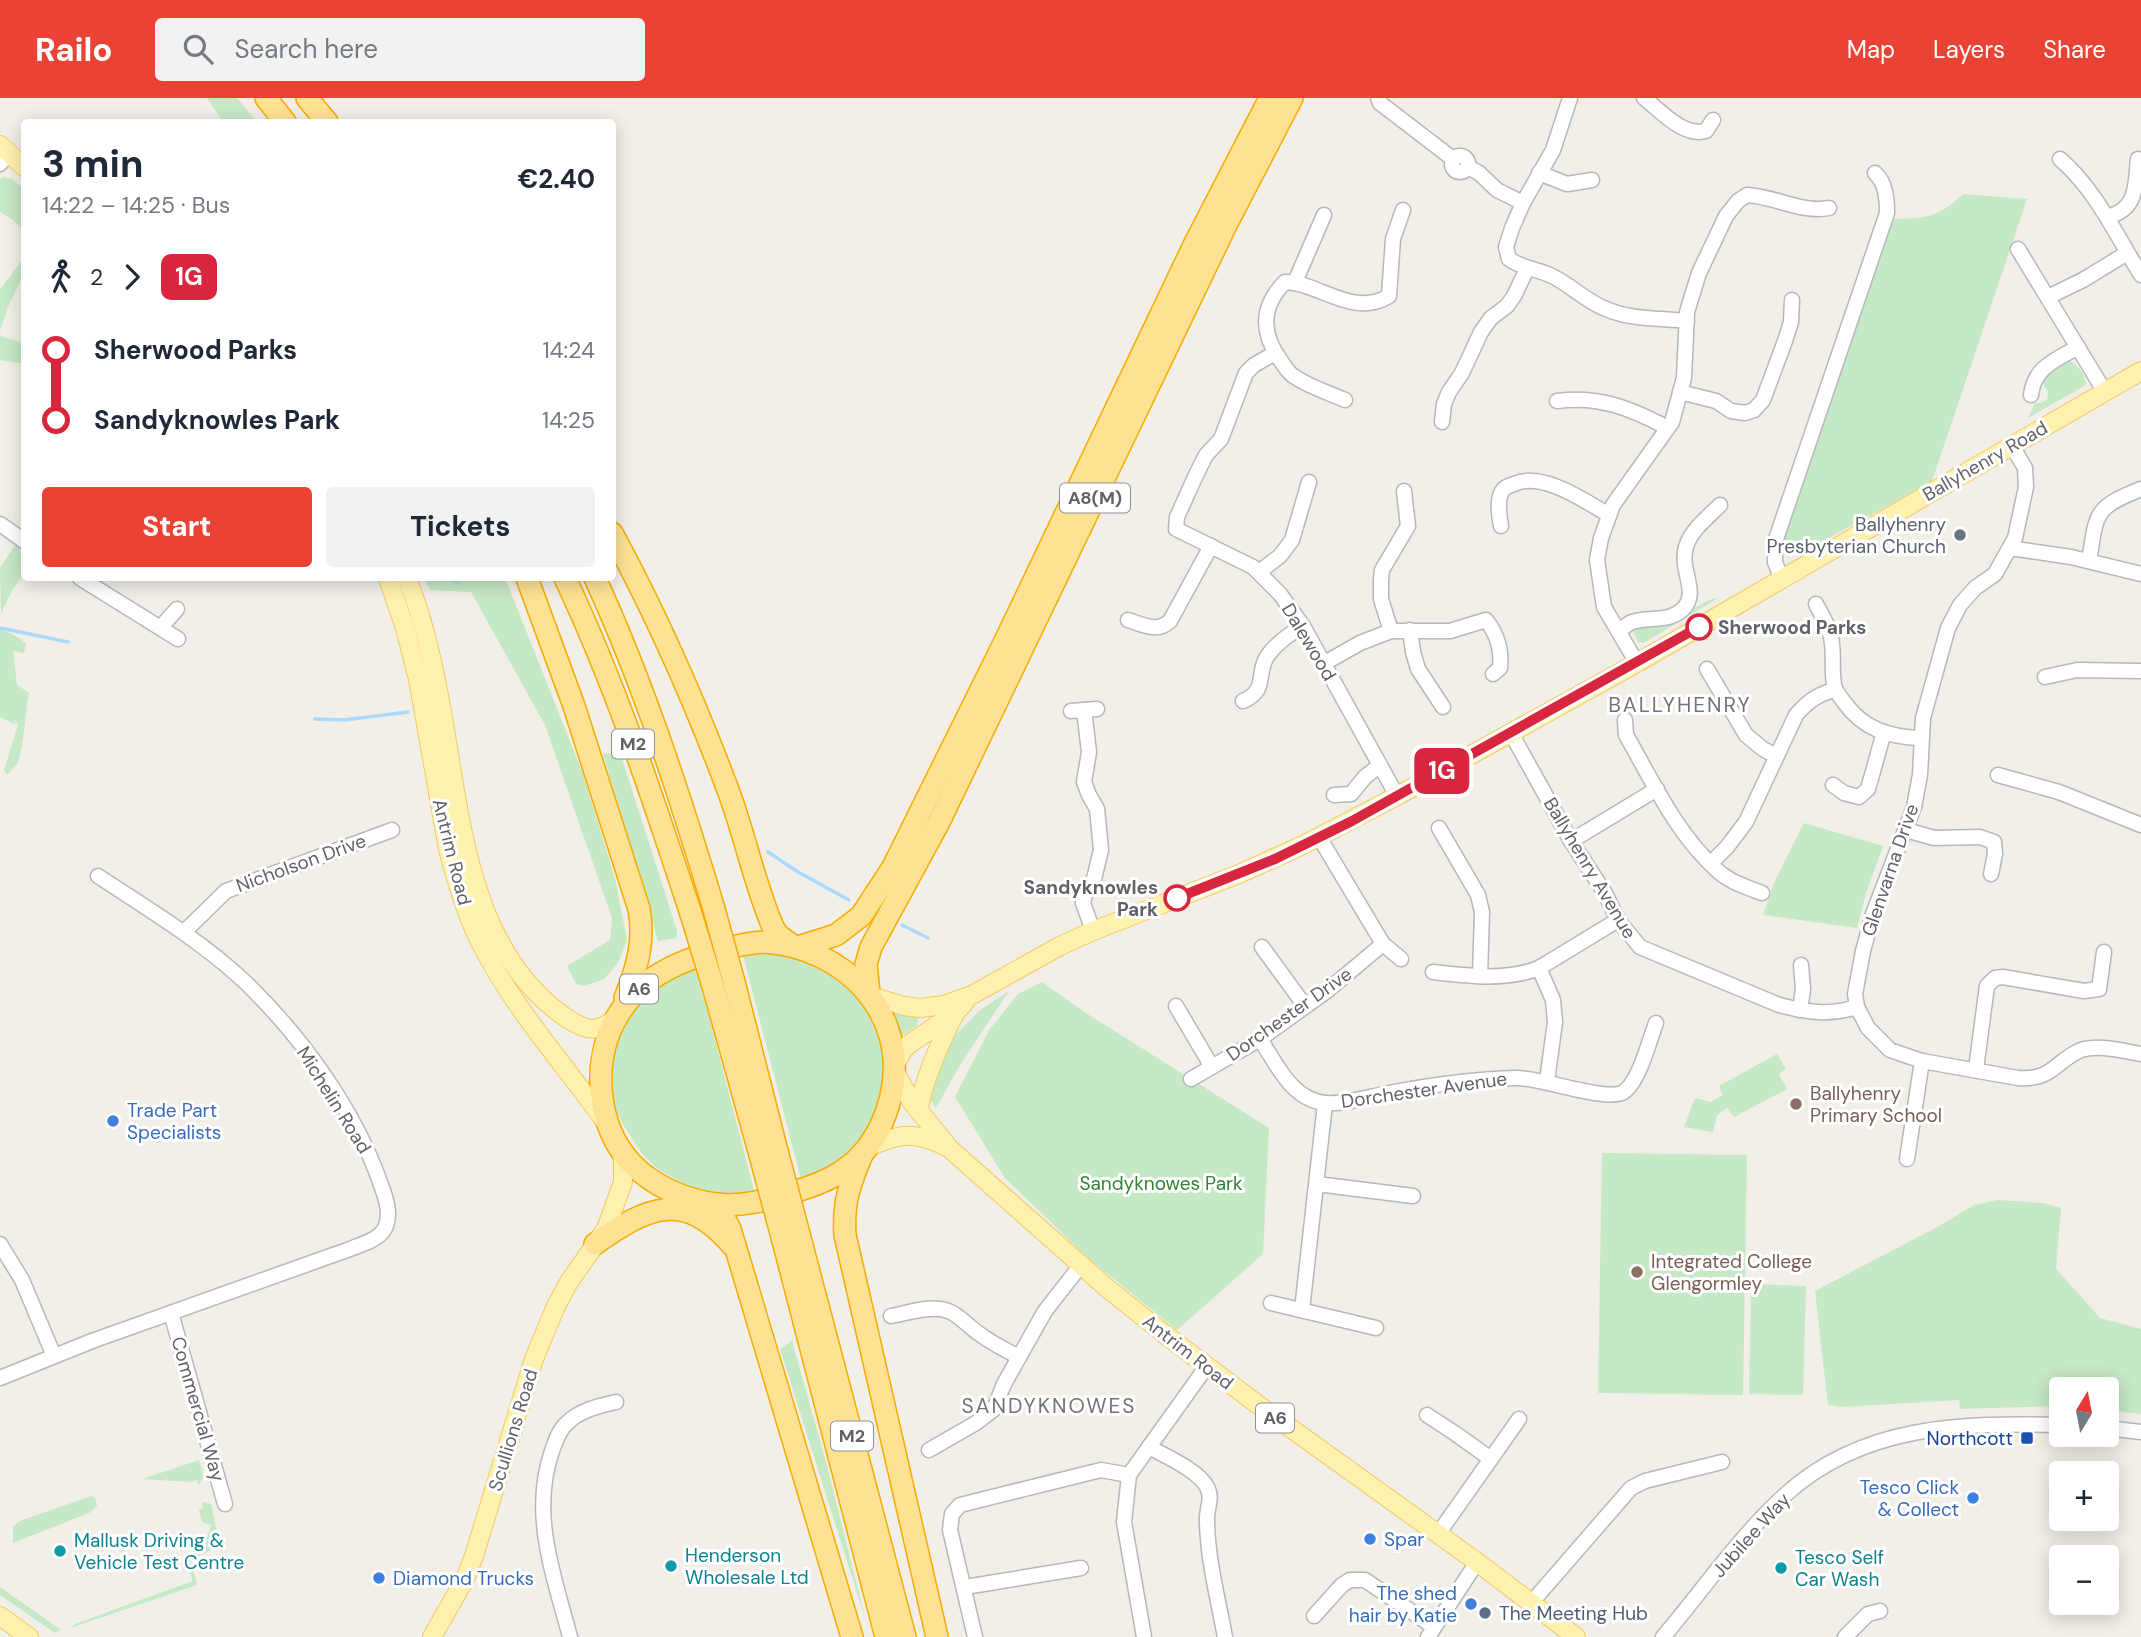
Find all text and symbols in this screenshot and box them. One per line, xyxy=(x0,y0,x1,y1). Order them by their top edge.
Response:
search box xyxy=(155,18,645,81)
text: Railo xyxy=(35,28,113,71)
icon: search xyxy=(179,30,217,68)
text: Search here xyxy=(235,32,378,66)
text: Map xyxy=(1847,34,1895,65)
text: Layers xyxy=(1933,34,2005,65)
text: Share xyxy=(2043,34,2106,65)
text: 3 min xyxy=(42,139,143,189)
text: €2.40 xyxy=(518,162,595,196)
text: 14:22 – 14:25 · Bus xyxy=(42,190,230,220)
icon: walk xyxy=(42,258,80,296)
icon: forward xyxy=(113,258,151,296)
text: 1G xyxy=(175,261,203,292)
text: 2 xyxy=(90,262,103,292)
text: Sherwood Parks xyxy=(94,333,297,367)
text: 14:24 xyxy=(542,335,595,365)
text: Sandyknowles Park xyxy=(94,403,340,437)
text: 14:25 xyxy=(542,405,595,435)
street label: Ballyhenry Road xyxy=(1918,415,2052,507)
road number: A8(M) xyxy=(1060,484,1130,512)
button: Start xyxy=(42,487,312,567)
button: Tickets xyxy=(326,487,595,567)
place label: Ballyhenry Presbyterian Church xyxy=(1767,512,1946,559)
marker: Ballyhenry Presbyterian Church xyxy=(1952,527,1968,543)
street label: Dalewood xyxy=(1276,598,1342,686)
marker: Sherwood Parks xyxy=(1686,614,1712,640)
place label: Sherwood Parks xyxy=(1718,615,1866,640)
district label: BALLYHENRY xyxy=(1608,691,1752,719)
road number: M2 xyxy=(612,730,654,758)
line badge: 1G xyxy=(1410,748,1474,794)
text: 1G xyxy=(1428,755,1456,786)
street label: Ballyhenry Avenue xyxy=(1538,793,1642,943)
street label: Antrim Road xyxy=(427,796,477,908)
street label: Glenvarna Drive xyxy=(1856,801,1924,939)
street label: Nicholson Drive xyxy=(232,828,370,898)
place label: Sandyknowles Park xyxy=(1024,875,1158,922)
marker: Sandyknowles Park xyxy=(1164,885,1190,911)
street label: Dorchester Drive xyxy=(1221,961,1357,1067)
road number: A6 xyxy=(620,974,658,1004)
street label: Michelin Road xyxy=(291,1042,377,1158)
street label: Dorchester Avenue xyxy=(1339,1066,1509,1114)
place label: Ballyhenry Primary School xyxy=(1810,1081,1942,1128)
marker: Ballyhenry Primary School xyxy=(1788,1096,1804,1112)
place label: Trade Part Specialists xyxy=(127,1098,221,1145)
marker: Trade Part Specialists xyxy=(105,1113,121,1129)
park label: Sandyknowes Park xyxy=(1079,1171,1243,1196)
place label: Integrated College Glengormley xyxy=(1651,1249,1812,1296)
marker: Integrated College Glengormley xyxy=(1629,1264,1645,1280)
street label: Antrim Road xyxy=(1137,1309,1239,1395)
street label: Commercial Way xyxy=(165,1334,231,1485)
street label: Scullions Road xyxy=(483,1366,543,1494)
north arrow xyxy=(2049,1377,2119,1447)
map controls xyxy=(2049,1377,2119,1615)
district label: SANDYKNOWES xyxy=(961,1392,1137,1420)
road number: A6 xyxy=(1256,1404,1294,1433)
road number: M2 xyxy=(831,1422,873,1450)
place label: Northcott xyxy=(1927,1426,2013,1451)
marker: Northcott xyxy=(2019,1430,2035,1446)
button: + xyxy=(2049,1461,2119,1531)
place label: Tesco Click & Collect xyxy=(1860,1475,1959,1522)
street label: Jubilee Way xyxy=(1706,1487,1796,1583)
marker: Tesco Click & Collect xyxy=(1965,1490,1981,1506)
place label: Spar xyxy=(1384,1527,1424,1552)
place label: Mallusk Driving & Vehicle Test Centre xyxy=(74,1528,244,1575)
marker: Spar xyxy=(1362,1531,1378,1547)
marker: Mallusk Driving & Vehicle Test Centre xyxy=(52,1543,68,1559)
place label: Henderson Wholesale Ltd xyxy=(685,1543,809,1590)
place label: Tesco Self Car Wash xyxy=(1795,1545,1884,1592)
button: − xyxy=(2049,1545,2119,1615)
marker: Henderson Wholesale Ltd xyxy=(663,1558,679,1574)
marker: Tesco Self Car Wash xyxy=(1773,1560,1789,1576)
place label: Diamond Trucks xyxy=(393,1566,534,1591)
marker: Diamond Trucks xyxy=(371,1570,387,1586)
place label: The shed hair by Katie xyxy=(1349,1581,1457,1628)
marker: The shed hair by Katie xyxy=(1463,1596,1479,1612)
place label: The Meeting Hub xyxy=(1499,1601,1648,1626)
marker: The Meeting Hub xyxy=(1477,1605,1493,1621)

